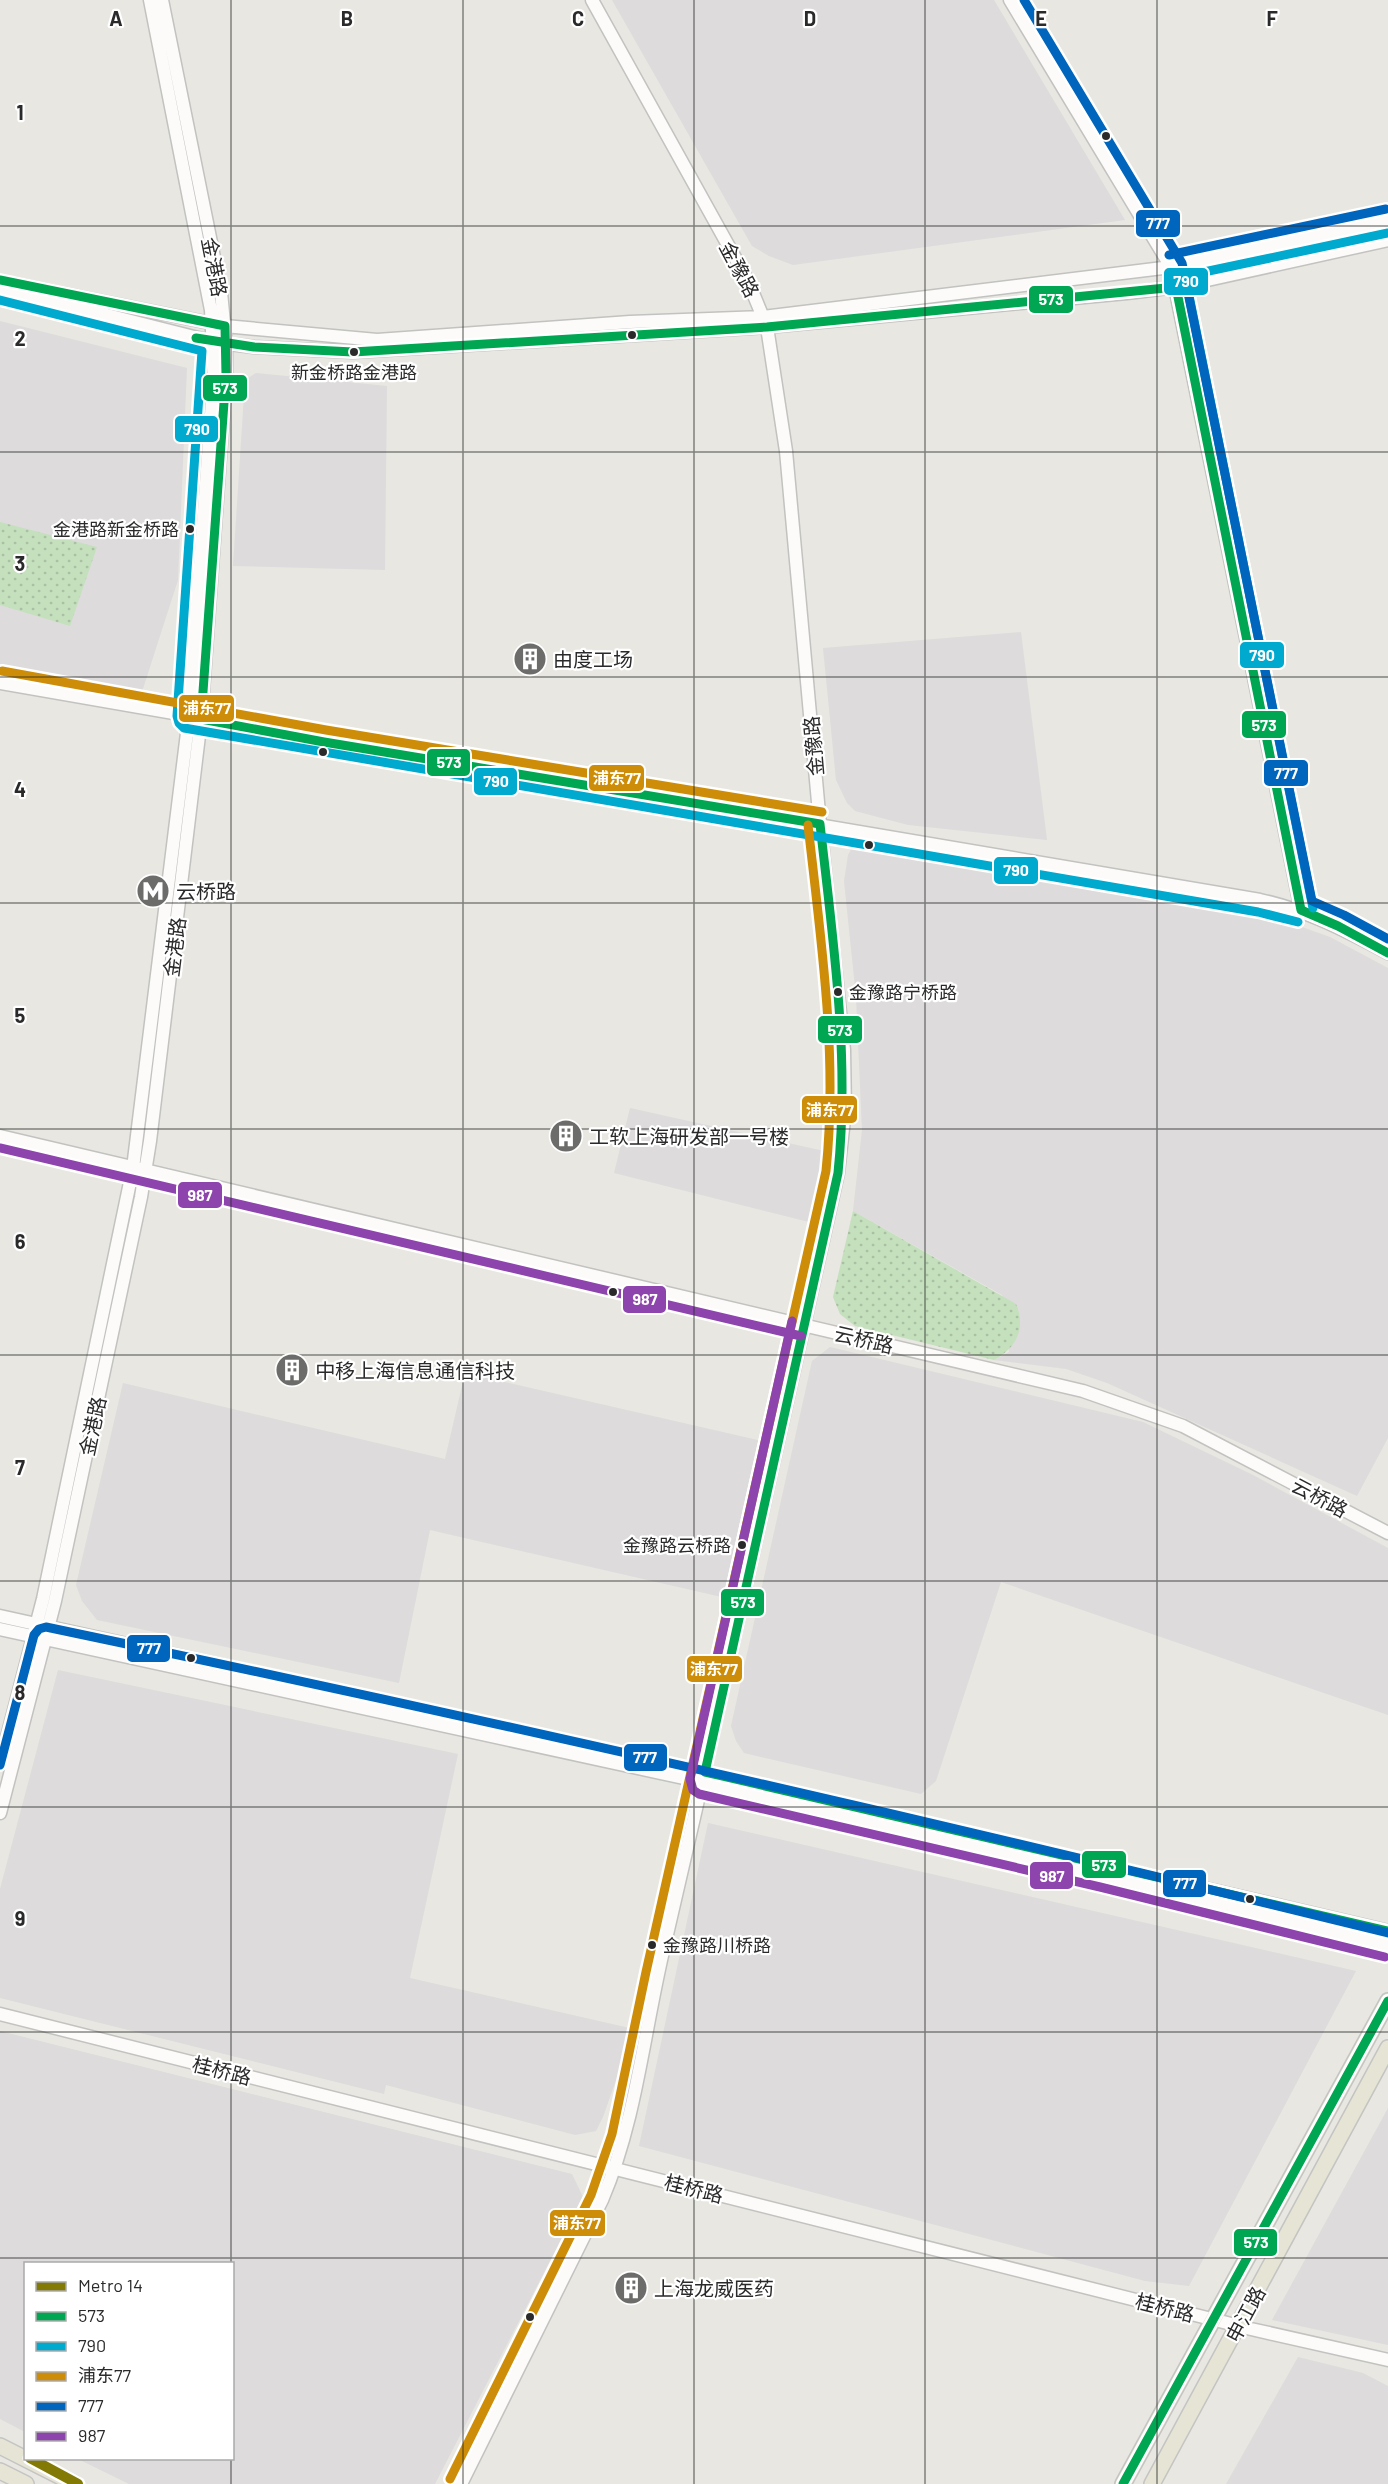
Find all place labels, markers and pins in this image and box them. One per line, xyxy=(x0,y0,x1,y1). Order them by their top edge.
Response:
unlabelled marker xyxy=(1100,130,1112,142)
unlabelled marker xyxy=(626,329,638,341)
marker: 新金桥路金港路 xyxy=(348,346,360,358)
place label: 新金桥路金港路 xyxy=(291,361,417,383)
place label: 金港路新金桥路 xyxy=(53,518,179,540)
marker: 金港路新金桥路 xyxy=(184,523,196,535)
building icon: 由度工场 xyxy=(512,641,548,677)
place label: 由度工场 xyxy=(553,647,633,671)
unlabelled marker xyxy=(317,746,329,758)
unlabelled marker xyxy=(863,839,875,851)
metro station icon: 云桥路 xyxy=(135,873,171,909)
place label: 云桥路 xyxy=(176,879,236,903)
place label: 金豫路宁桥路 xyxy=(849,981,957,1003)
marker: 金豫路宁桥路 xyxy=(832,986,844,998)
building icon: 工软上海研发部一号楼 xyxy=(548,1118,584,1154)
place label: 工软上海研发部一号楼 xyxy=(589,1124,789,1148)
unlabelled marker xyxy=(607,1286,619,1298)
building icon: 中移上海信息通信科技 xyxy=(274,1352,310,1388)
place label: 中移上海信息通信科技 xyxy=(315,1358,515,1382)
place label: 金豫路云桥路 xyxy=(623,1534,731,1556)
marker: 金豫路云桥路 xyxy=(736,1539,748,1551)
unlabelled marker xyxy=(185,1652,197,1664)
unlabelled marker xyxy=(1244,1893,1256,1905)
place label: 金豫路川桥路 xyxy=(663,1934,771,1956)
marker: 金豫路川桥路 xyxy=(646,1939,658,1951)
building icon: 上海龙威医药 xyxy=(613,2270,649,2306)
place label: 上海龙威医药 xyxy=(654,2276,774,2300)
unlabelled marker xyxy=(524,2311,536,2323)

